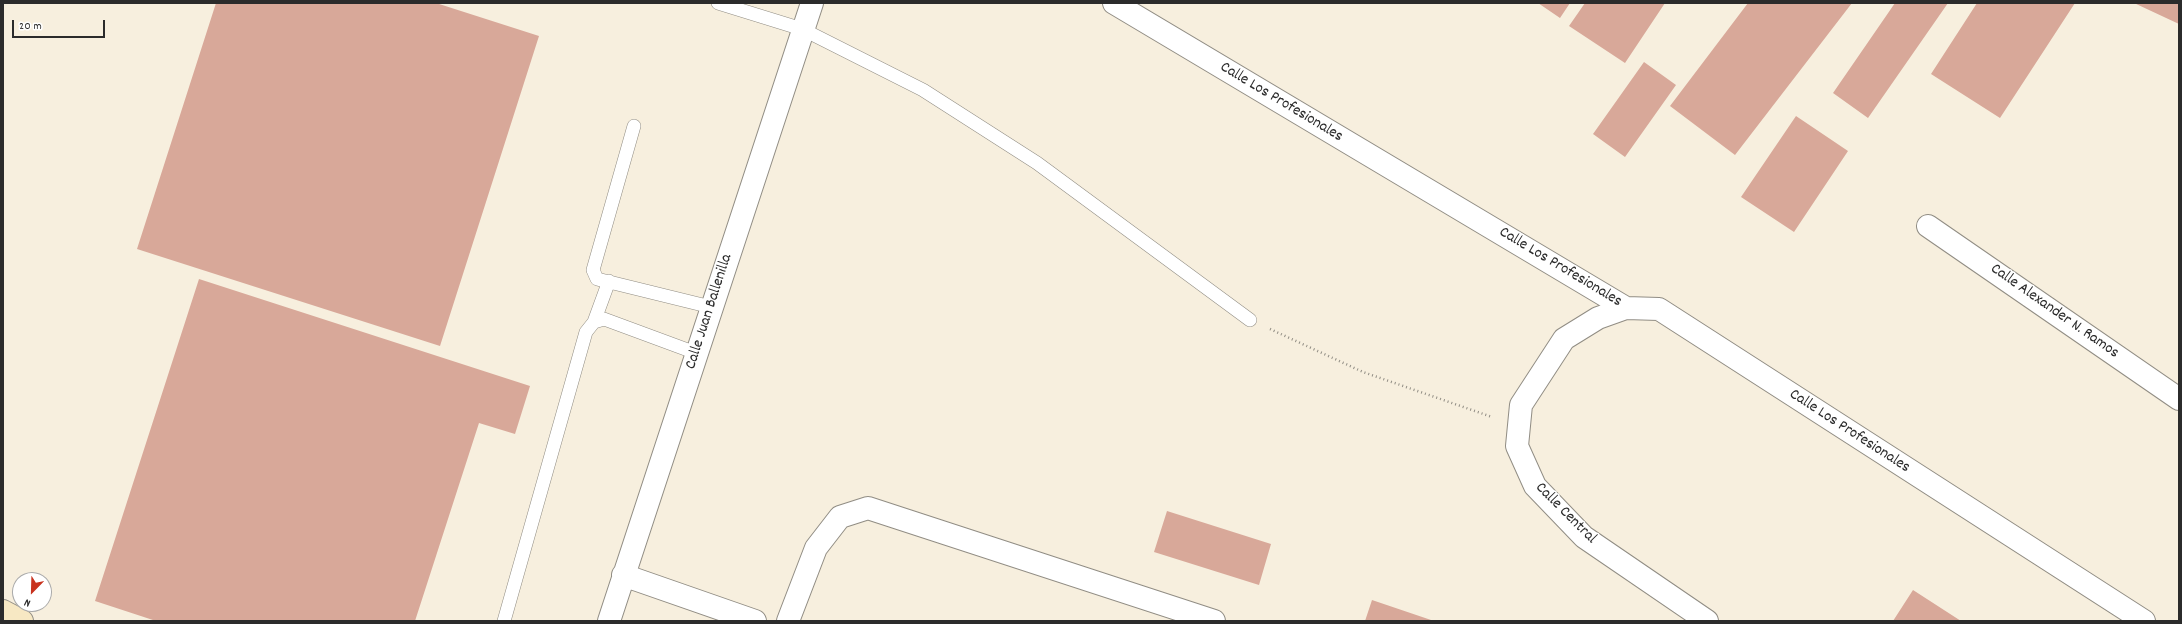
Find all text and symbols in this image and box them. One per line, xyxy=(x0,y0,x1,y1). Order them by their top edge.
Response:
scale bar xyxy=(14,12,107,38)
text: 20 m xyxy=(19,18,42,35)
street label: Calle Los Profesionales xyxy=(1216,59,1346,147)
street label: Calle Los Profesionales xyxy=(1495,224,1625,312)
street label: Calle Juan Ballenilla xyxy=(682,252,738,372)
street label: Calle Alexander N. Ramos xyxy=(1986,260,2122,364)
street label: Calle Los Profesionales xyxy=(1785,386,1913,478)
street label: Calle Central xyxy=(1530,479,1600,549)
north arrow xyxy=(12,572,52,612)
text: N xyxy=(22,594,33,611)

